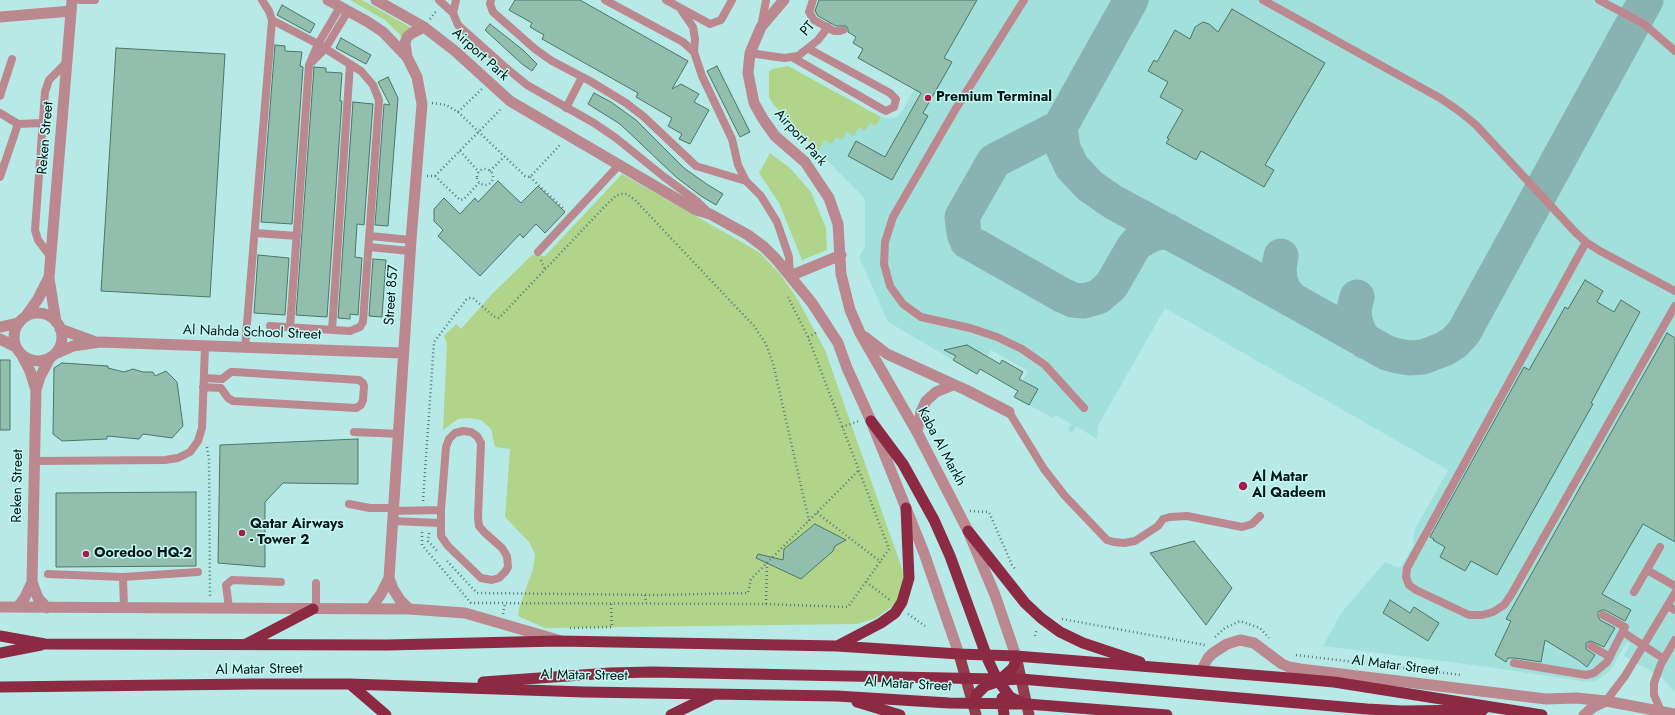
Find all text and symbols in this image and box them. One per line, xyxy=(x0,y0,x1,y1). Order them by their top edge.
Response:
street label: PT xyxy=(797,18,819,40)
street label: Airport Park xyxy=(448,25,512,85)
place label: Premium Terminal xyxy=(936,90,1052,106)
marker: Premium Terminal xyxy=(923,93,933,103)
street label: Reken Street xyxy=(34,101,58,175)
street label: Airport Park xyxy=(770,106,830,170)
street label: Street 857 xyxy=(382,264,402,326)
street label: Al Nahda School Street xyxy=(183,322,321,344)
street label: Kaba Al Markh xyxy=(913,405,969,489)
street label: Reken Street xyxy=(9,449,27,523)
place label: Al Matar Al Qadeem xyxy=(1252,470,1326,502)
marker: Al Matar Al Qadeem xyxy=(1237,480,1249,492)
place label: Qatar Airways - Tower 2 xyxy=(250,517,344,550)
marker: Qatar Airways - Tower 2 xyxy=(237,528,247,538)
place label: Ooredoo HQ-2 xyxy=(94,546,192,562)
marker: Ooredoo HQ-2 xyxy=(81,549,91,559)
street label: Al Matar Street xyxy=(1351,652,1439,680)
street label: Al Matar Street xyxy=(215,661,303,679)
street label: Al Matar Street xyxy=(540,667,628,685)
street label: Al Matar Street xyxy=(864,674,952,696)

